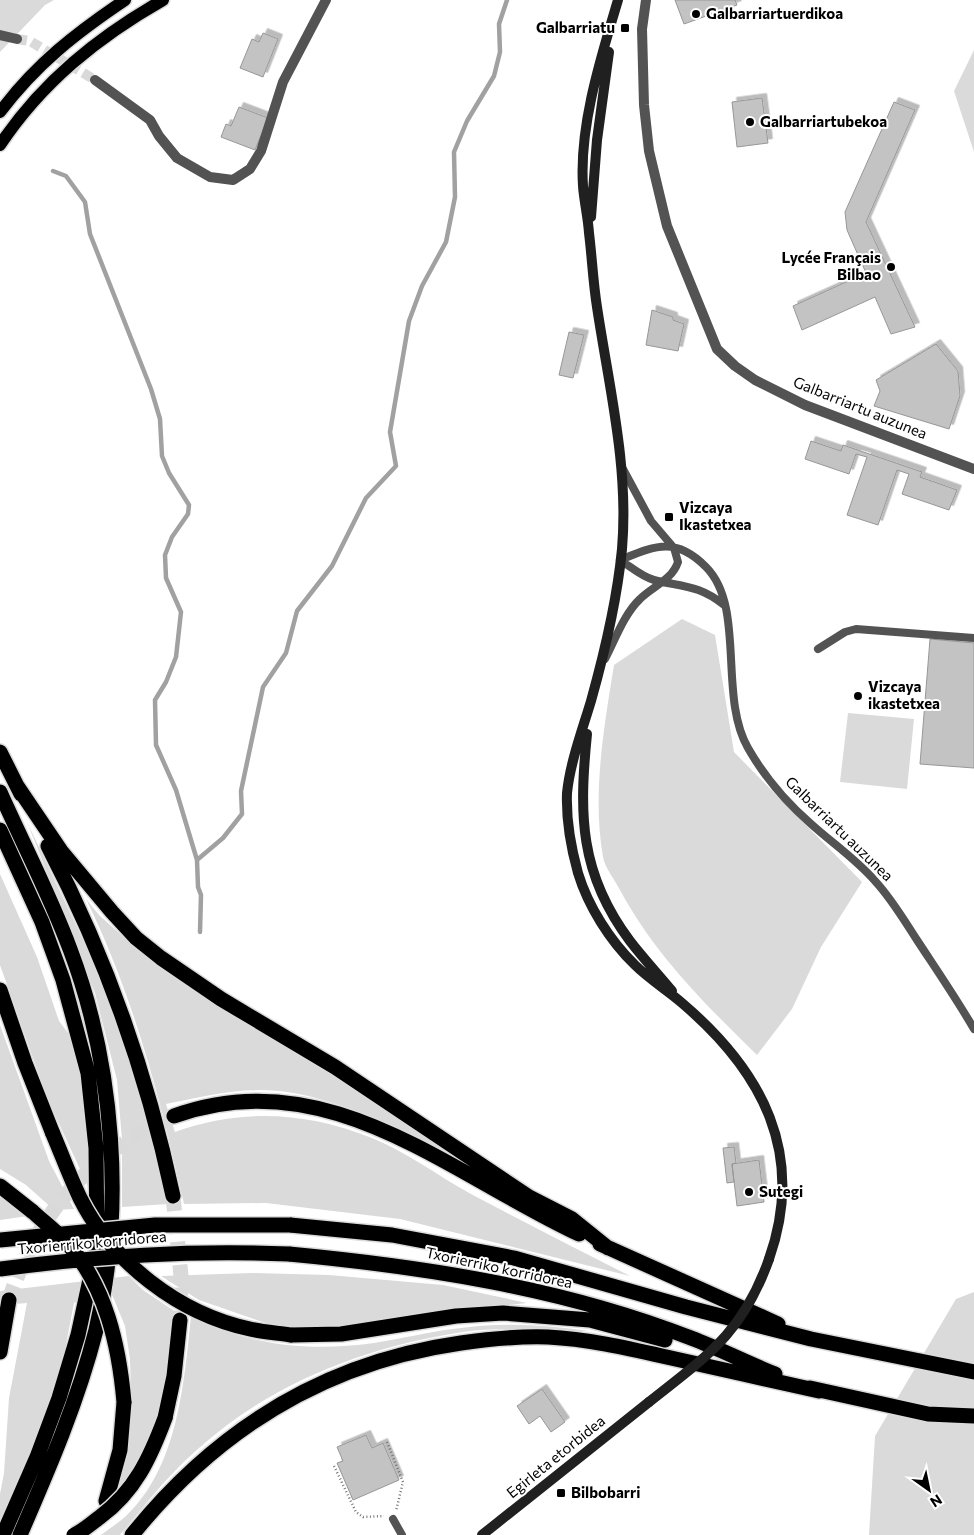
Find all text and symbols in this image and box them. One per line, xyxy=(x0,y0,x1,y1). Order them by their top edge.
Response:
place label: Galbarriartuerdikoa xyxy=(706,4,843,22)
marker: Galbarriartuerdikoa xyxy=(690,8,702,20)
place label: Galbarriatu xyxy=(536,18,615,36)
marker: Galbarriatu xyxy=(619,22,631,34)
place label: Galbarriartubekoa xyxy=(760,112,887,130)
marker: Galbarriartubekoa xyxy=(744,116,756,128)
place label: Lycée Français Bilbao xyxy=(782,248,881,283)
marker: Lycée Français Bilbao xyxy=(885,261,897,273)
street label: Galbarriartu auzunea xyxy=(791,372,930,442)
place label: Vizcaya Ikastetxea xyxy=(679,498,752,533)
marker: Vizcaya Ikastetxea xyxy=(663,511,675,523)
place label: Vizcaya ikastetxea xyxy=(868,677,940,712)
marker: Vizcaya ikastetxea xyxy=(852,690,864,702)
street label: Galbarriartu auzunea xyxy=(782,772,897,884)
place label: Sutegi xyxy=(759,1182,803,1200)
marker: Sutegi xyxy=(743,1186,755,1198)
street label: Txorierriko korridorea xyxy=(17,1227,167,1257)
street label: Txorierriko korridorea xyxy=(424,1243,574,1291)
street label: Egirleta etorbidea xyxy=(503,1411,608,1501)
north arrow xyxy=(904,1465,954,1515)
place label: Bilbobarri xyxy=(571,1483,640,1501)
marker: Bilbobarri xyxy=(555,1487,567,1499)
text: N xyxy=(927,1491,945,1511)

